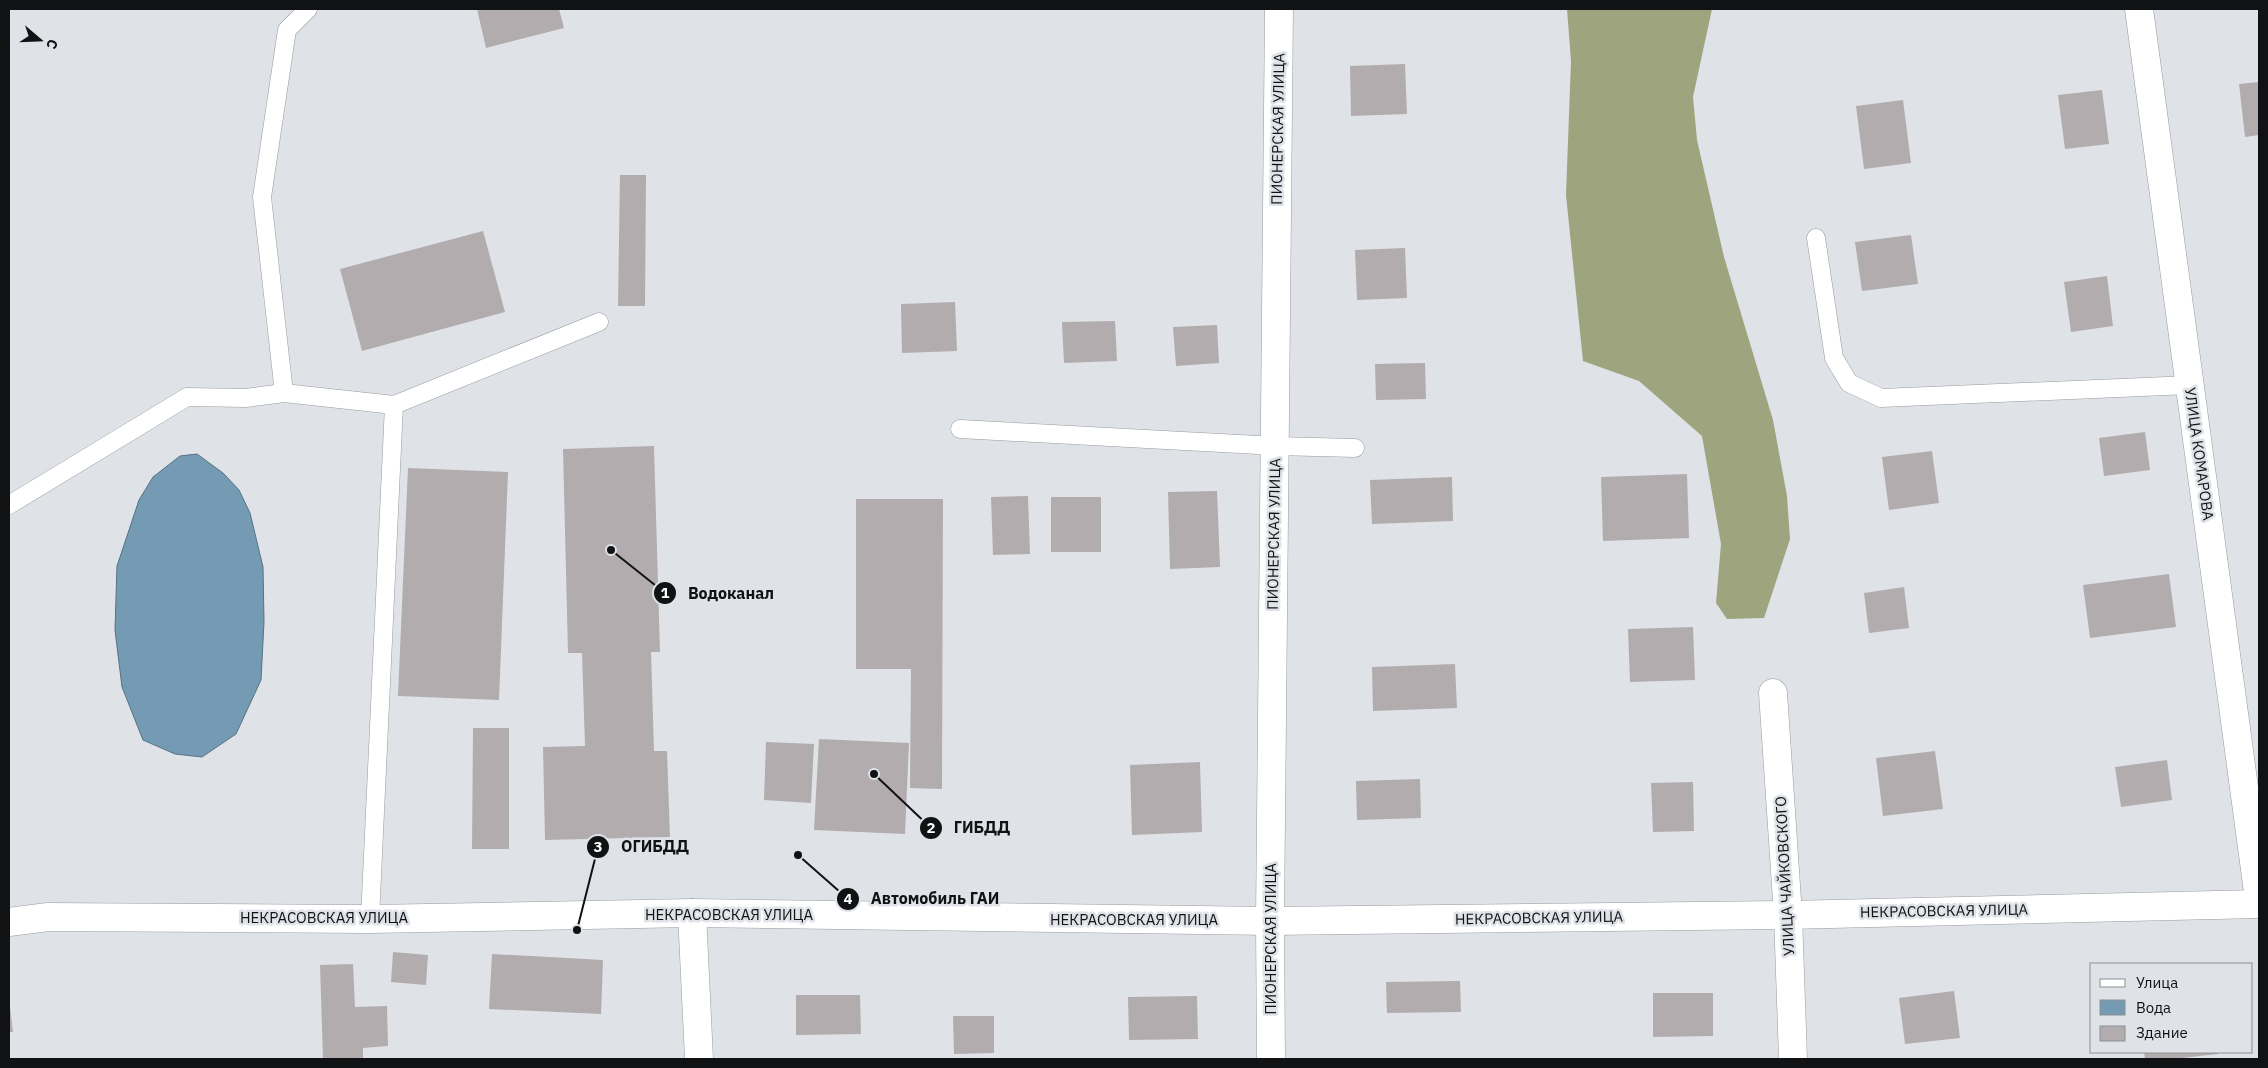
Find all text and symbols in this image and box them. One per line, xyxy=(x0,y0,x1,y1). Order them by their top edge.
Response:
north arrow xyxy=(15,15,65,65)
text: С xyxy=(42,37,62,51)
street label: ПИОНЕРСКАЯ УЛИЦА xyxy=(1267,53,1288,205)
street label: УЛИЦА КОМАРОВА xyxy=(2181,386,2218,522)
street label: ПИОНЕРСКАЯ УЛИЦА xyxy=(1263,458,1284,610)
callout: Водоканал xyxy=(652,578,784,609)
text: 1 xyxy=(660,583,670,602)
text: Водоканал xyxy=(688,583,774,603)
street label: УЛИЦА ЧАЙКОВСКОГО xyxy=(1771,796,1798,956)
callout: ГИБДД xyxy=(918,812,1020,843)
text: ГИБДД xyxy=(954,817,1010,837)
text: 2 xyxy=(926,818,936,837)
callout: ОГИБДД xyxy=(586,831,699,862)
text: ОГИБДД xyxy=(621,836,689,856)
text: 3 xyxy=(593,837,603,856)
street label: ПИОНЕРСКАЯ УЛИЦА xyxy=(1261,863,1280,1015)
callout: Автомобиль ГАИ xyxy=(835,883,1009,914)
text: Автомобиль ГАИ xyxy=(871,888,999,908)
text: 4 xyxy=(843,889,853,908)
street label: НЕКРАСОВСКАЯ УЛИЦА xyxy=(1860,900,2029,921)
street label: НЕКРАСОВСКАЯ УЛИЦА xyxy=(645,905,813,924)
street label: НЕКРАСОВСКАЯ УЛИЦА xyxy=(1455,907,1624,928)
street label: НЕКРАСОВСКАЯ УЛИЦА xyxy=(240,908,408,927)
street label: НЕКРАСОВСКАЯ УЛИЦА xyxy=(1050,910,1218,929)
legend xyxy=(2090,963,2253,1053)
text: Улица xyxy=(2136,973,2178,992)
text: Вода xyxy=(2136,998,2171,1017)
text: Здание xyxy=(2136,1023,2188,1042)

